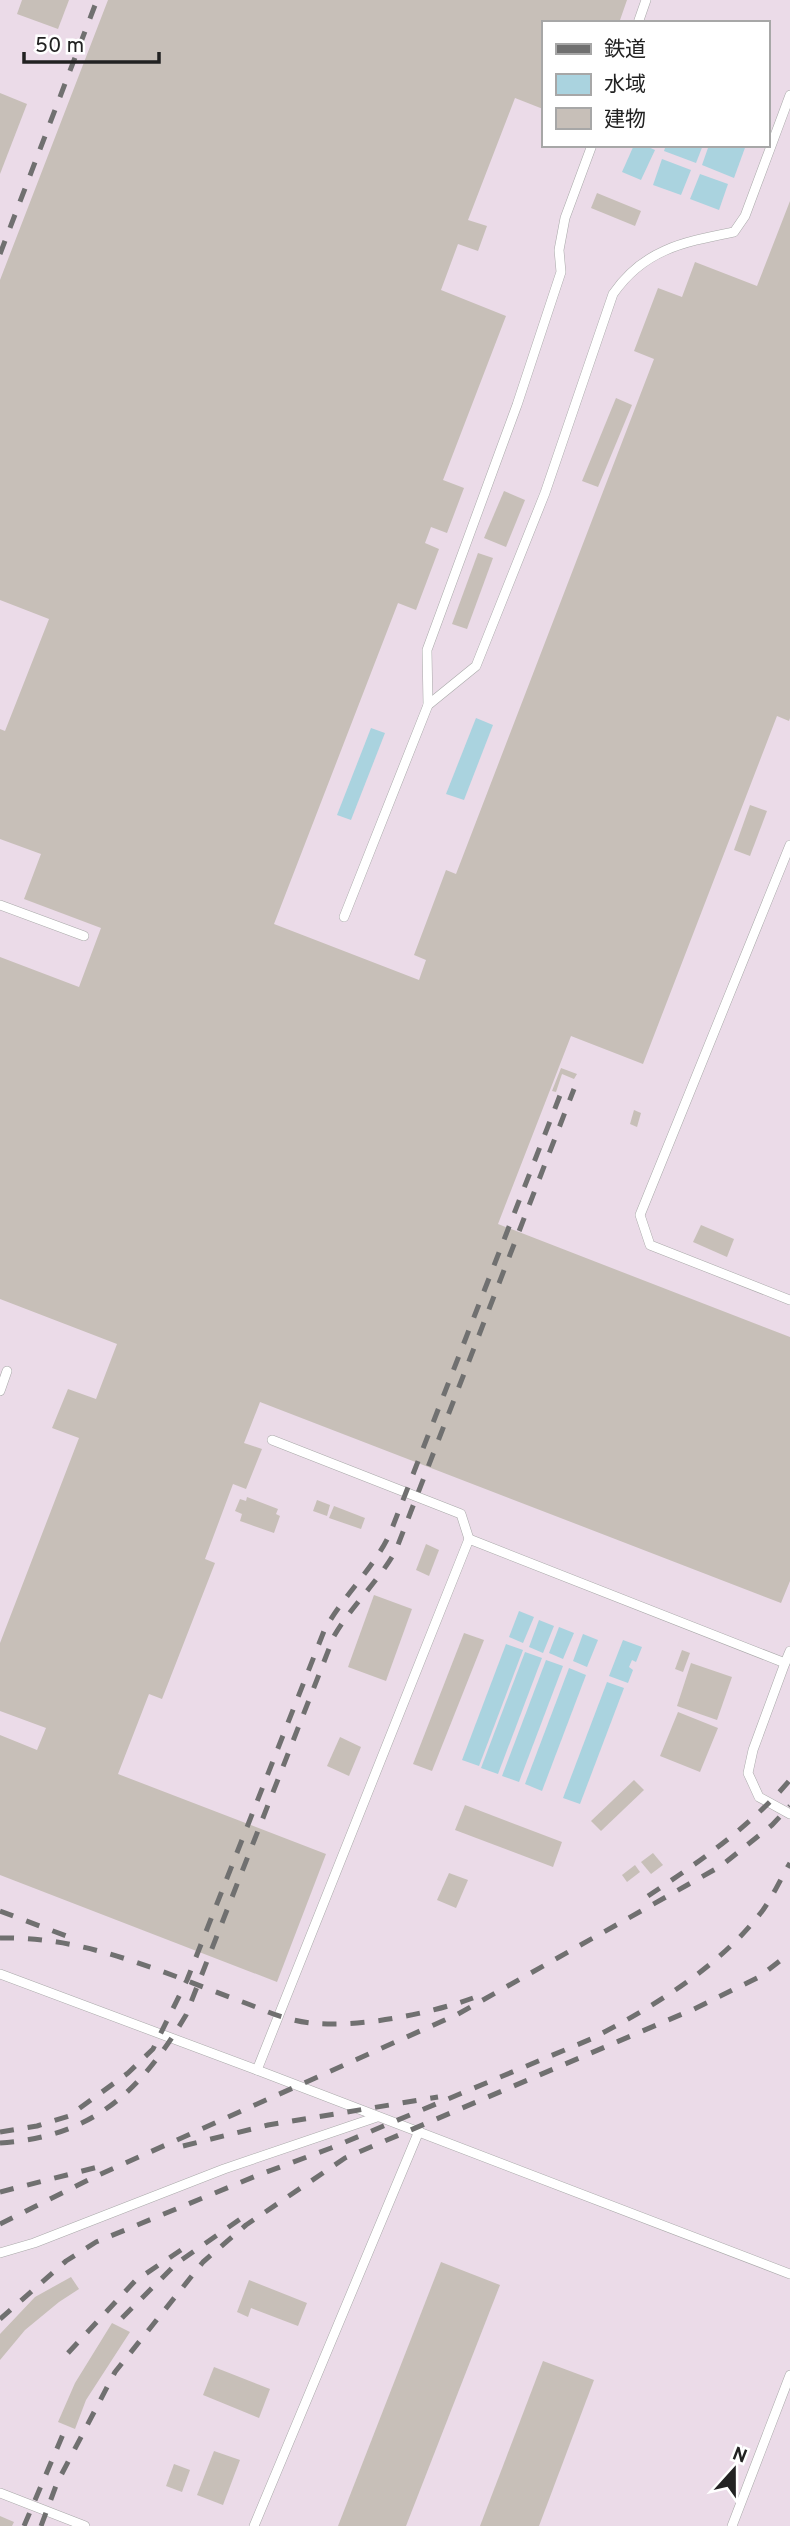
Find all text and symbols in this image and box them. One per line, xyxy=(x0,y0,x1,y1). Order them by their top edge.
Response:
scale bar xyxy=(24,21,159,65)
legend xyxy=(542,21,769,147)
text: 50 m xyxy=(35,33,84,60)
text: 鉄道 xyxy=(604,37,646,64)
text: 水域 xyxy=(604,72,646,99)
text: 建物 xyxy=(604,107,646,134)
north arrow xyxy=(699,2435,769,2505)
text: N xyxy=(729,2442,750,2470)

